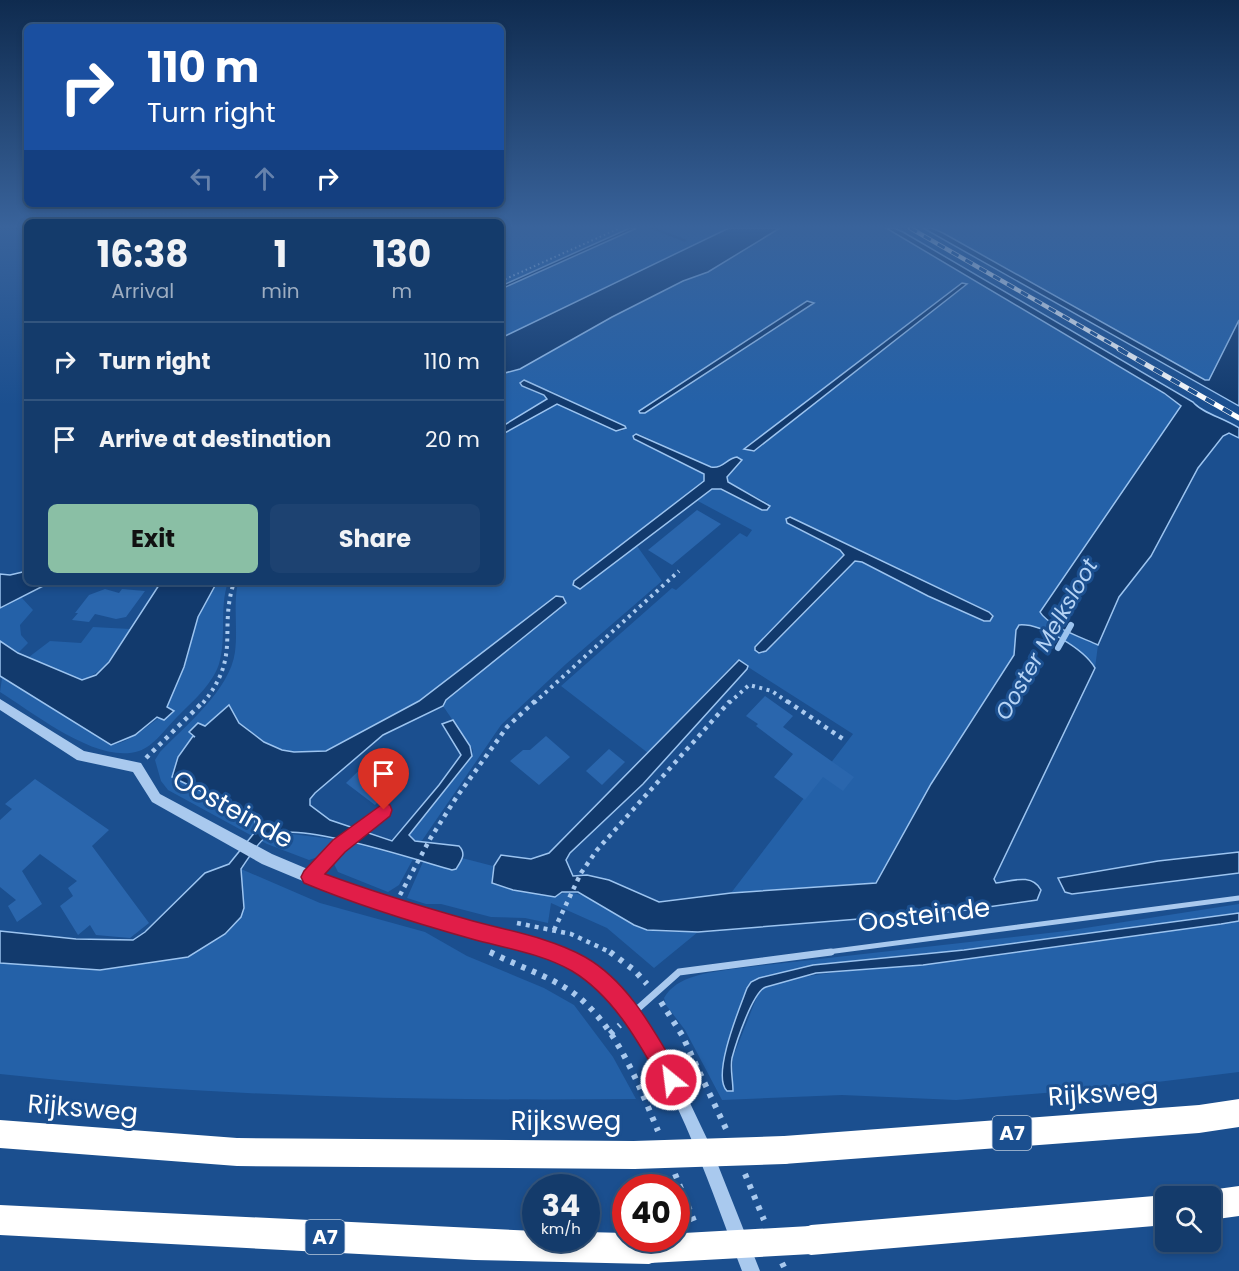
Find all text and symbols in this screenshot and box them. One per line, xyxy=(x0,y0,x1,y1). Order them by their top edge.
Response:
text: 110 m xyxy=(147,38,259,97)
icon: right xyxy=(48,48,126,126)
text: Turn right xyxy=(147,94,276,131)
icon: left xyxy=(185,162,218,195)
icon: ahead xyxy=(248,162,281,195)
icon: right xyxy=(311,162,344,195)
text: 16:38 xyxy=(97,229,189,280)
text: 1 xyxy=(274,229,287,280)
text: 130 xyxy=(372,229,431,280)
text: Arrival xyxy=(111,277,174,305)
text: min xyxy=(261,277,300,305)
text: m xyxy=(392,277,412,305)
icon: right xyxy=(48,345,81,378)
text: Turn right xyxy=(99,346,210,377)
text: 110 m xyxy=(424,346,480,377)
icon: arrive xyxy=(48,423,81,456)
text: Arrive at destination xyxy=(99,424,331,455)
text: 20 m xyxy=(425,424,480,455)
button: Exit xyxy=(48,504,258,573)
button: Share xyxy=(270,504,480,573)
water label: Ooster Melksloot xyxy=(988,552,1106,726)
pin xyxy=(358,748,409,810)
icon: arrive xyxy=(367,757,400,790)
street label: Oosteinde xyxy=(166,761,300,857)
street label: Oosteinde xyxy=(856,889,992,941)
position arrow xyxy=(639,1048,703,1112)
street label: Rijksweg xyxy=(1047,1071,1159,1115)
street label: Rijksweg xyxy=(26,1085,140,1131)
street label: Rijksweg xyxy=(511,1103,621,1139)
road number: A7 xyxy=(992,1116,1032,1150)
speed limit sign: 40 xyxy=(612,1174,690,1252)
text: 34 xyxy=(542,1184,580,1227)
map controls xyxy=(1155,1186,1221,1252)
button: search xyxy=(1155,1186,1221,1252)
text: km/h xyxy=(541,1218,581,1239)
road number: A7 xyxy=(306,1220,344,1254)

